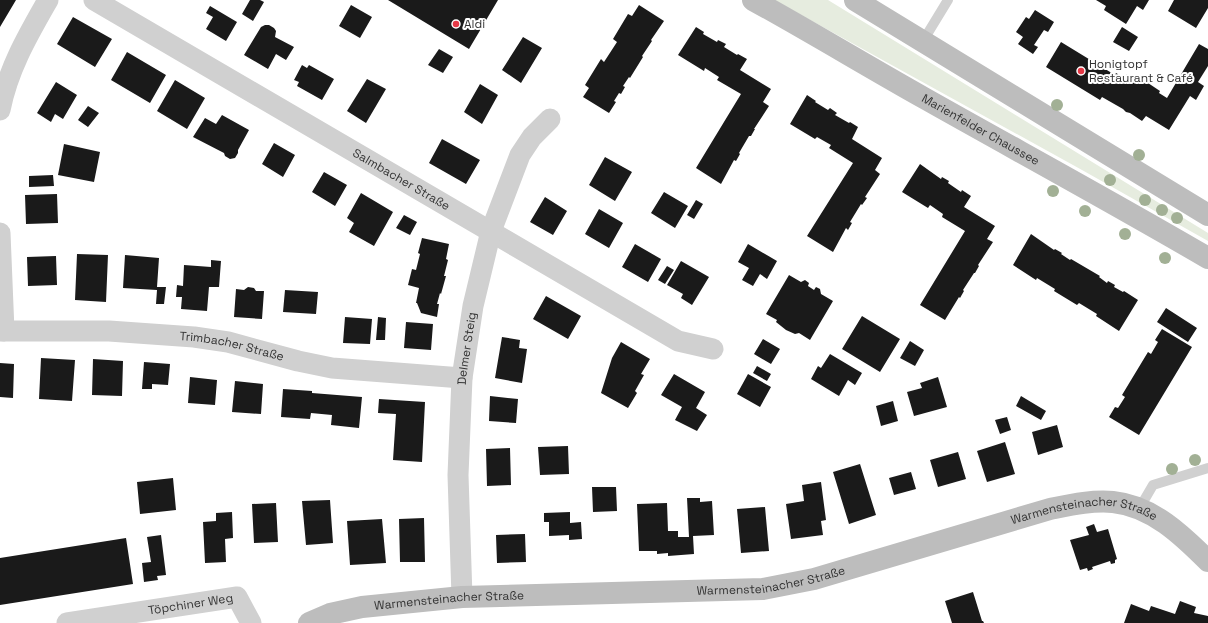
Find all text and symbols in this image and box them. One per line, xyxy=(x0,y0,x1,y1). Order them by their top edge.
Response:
place label: Aldi xyxy=(464,16,485,32)
marker: Aldi xyxy=(451,19,461,29)
place label: Honigtopf Restaurant & Café xyxy=(1089,56,1193,86)
marker: Honigtopf Restaurant & Café xyxy=(1076,66,1086,76)
street label: Marienfelder Chaussee xyxy=(919,90,1042,169)
street label: Salmbacher Straße xyxy=(350,145,453,214)
street label: Delmer Steig xyxy=(454,311,480,385)
street label: Trimbacher Straße xyxy=(179,328,286,365)
text: Warmensteinacher Straße xyxy=(1009,494,1160,528)
street label: Warmensteinacher Straße xyxy=(1009,513,1159,531)
street label: Warmensteinacher Straße xyxy=(696,562,847,599)
street label: Warmensteinacher Straße xyxy=(373,587,524,614)
street label: Töpchiner Weg xyxy=(147,590,234,618)

